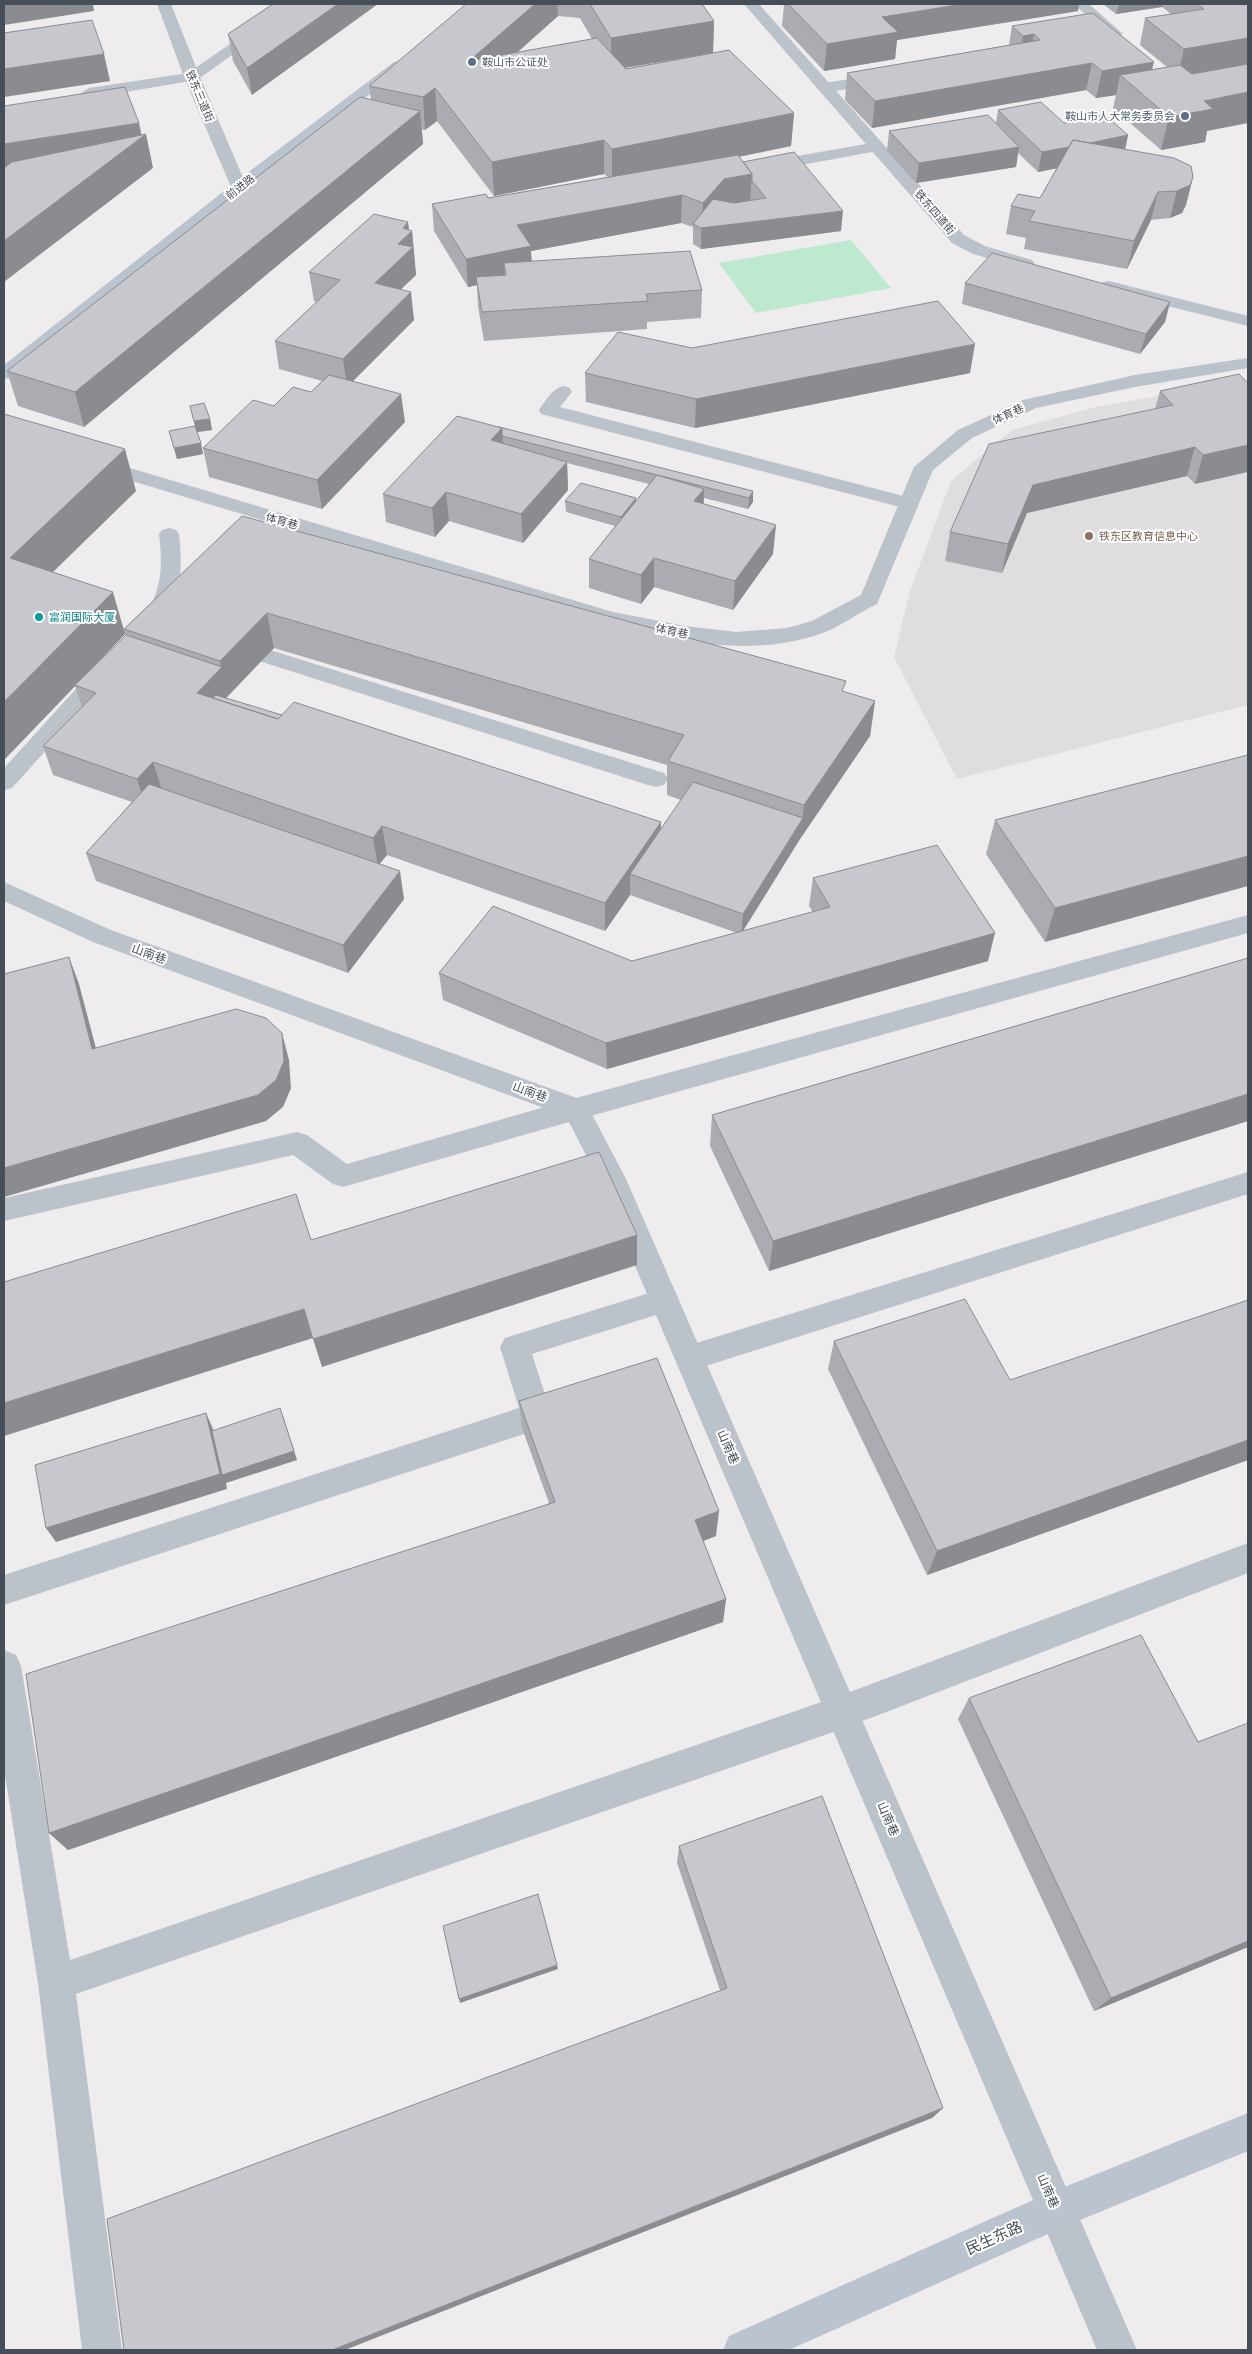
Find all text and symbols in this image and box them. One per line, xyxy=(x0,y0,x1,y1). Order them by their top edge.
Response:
place label: 鞍山市公证处 xyxy=(482,55,548,68)
marker: 鞍山市公证处 xyxy=(466,56,478,68)
street label: 铁东三道街 xyxy=(184,68,217,124)
place label: 鞍山市人大常务委员会 xyxy=(1065,109,1175,122)
marker: 鞍山市人大常务委员会 xyxy=(1179,110,1191,122)
street label: 前进路 xyxy=(223,171,257,202)
street label: 铁东四道街 xyxy=(912,187,958,237)
street label: 体育巷 xyxy=(990,401,1025,426)
street label: 体育巷 xyxy=(264,510,300,531)
place label: 铁东区教育信息中心 xyxy=(1099,529,1198,542)
marker: 铁东区教育信息中心 xyxy=(1083,530,1095,542)
place label: 富润国际大厦 xyxy=(49,610,115,623)
marker: 富润国际大厦 xyxy=(33,611,45,623)
street label: 体育巷 xyxy=(655,621,690,640)
street label: 山南巷 xyxy=(130,940,169,966)
street label: 山南巷 xyxy=(511,1078,550,1104)
street label: 山南巷 xyxy=(715,1427,742,1466)
street label: 山南巷 xyxy=(875,1799,902,1838)
street label: 山南巷 xyxy=(1035,2171,1062,2210)
street label: 民生东路 xyxy=(963,2217,1025,2258)

